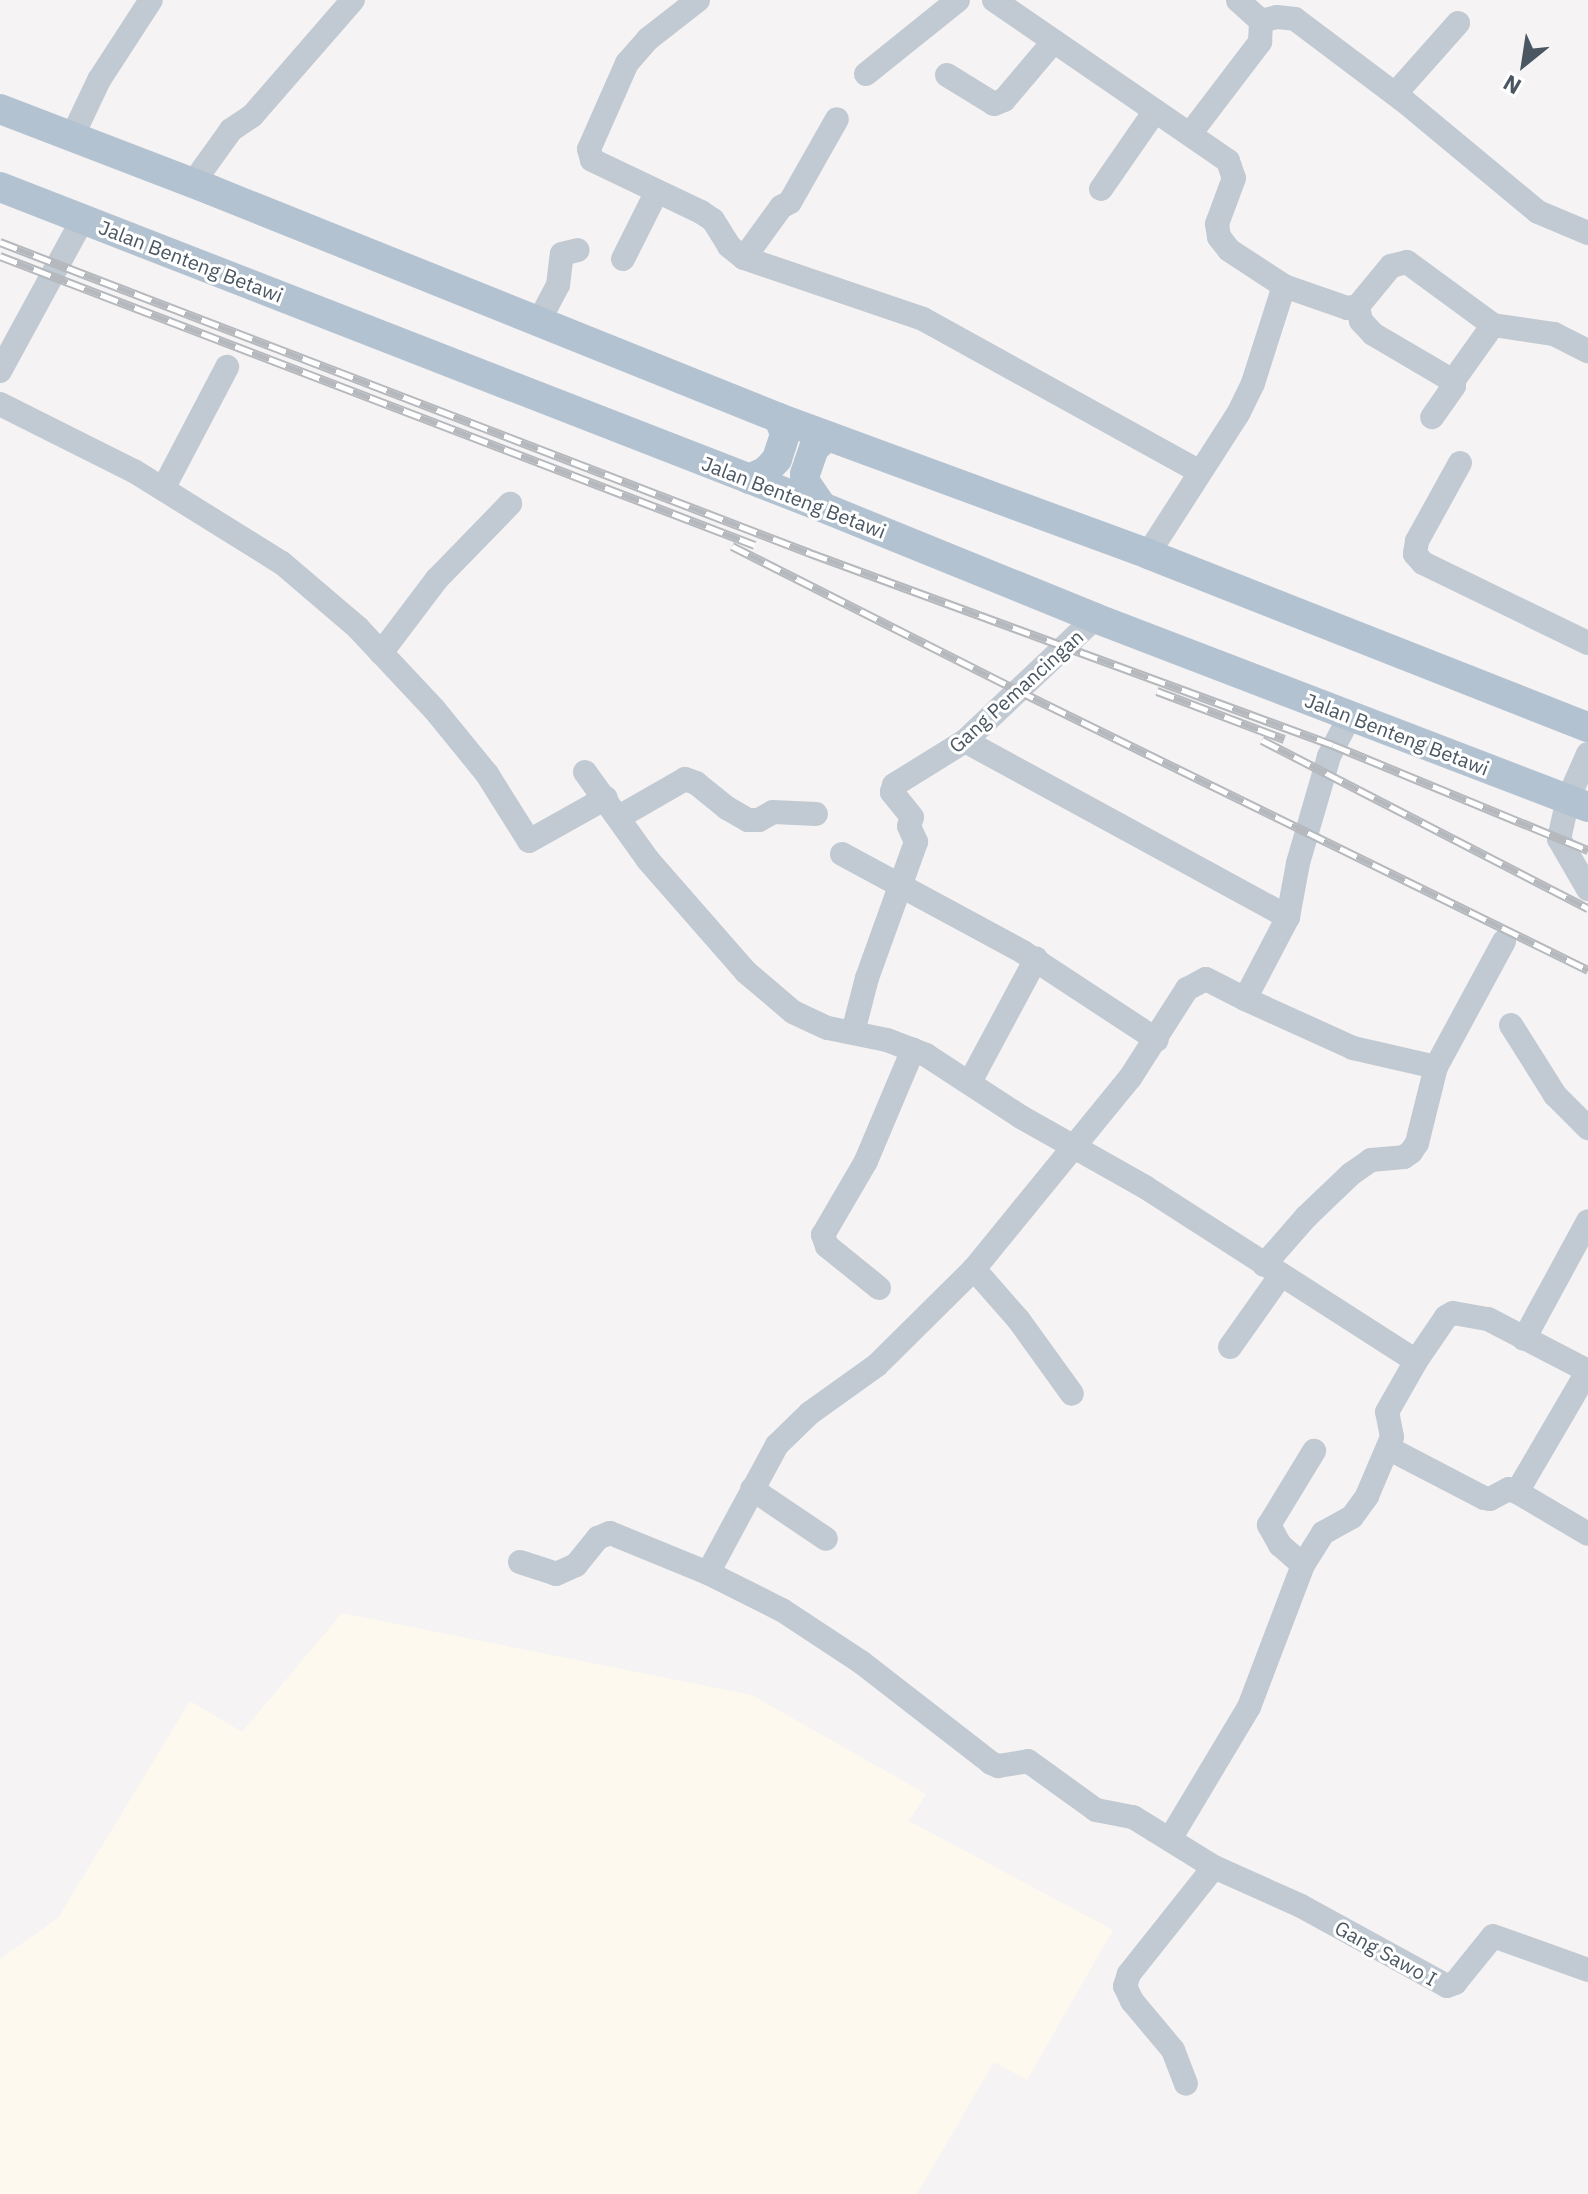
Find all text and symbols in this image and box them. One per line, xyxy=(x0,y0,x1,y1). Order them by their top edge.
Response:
north arrow xyxy=(1484,24,1564,104)
text: N xyxy=(1498,69,1526,102)
street label: Jalan Benteng Betawi xyxy=(96,215,286,307)
street label: Jalan Benteng Betawi xyxy=(699,451,889,543)
street label: Gang Pemancingan xyxy=(944,624,1088,758)
street label: Jalan Benteng Betawi xyxy=(1302,688,1492,780)
street label: Gang Sawo I xyxy=(1331,1915,1441,1991)

